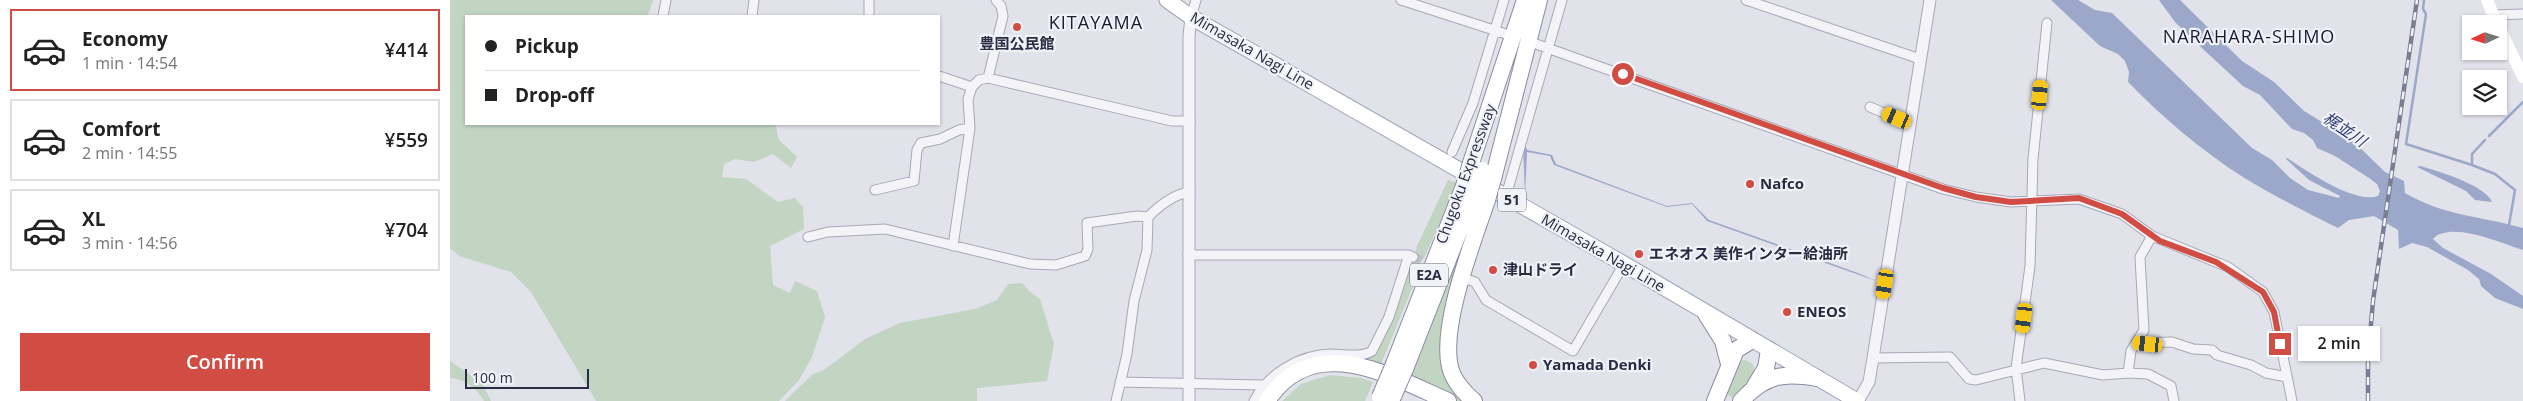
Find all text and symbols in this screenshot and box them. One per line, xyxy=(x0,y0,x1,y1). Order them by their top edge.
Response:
street label: Mimasaka Nagi Line xyxy=(1187,7,1318,94)
district label: KITAYAMA xyxy=(1049,10,1143,34)
north arrow xyxy=(2462,15,2508,60)
map controls xyxy=(2462,15,2507,115)
marker: 豊国公民館 xyxy=(1011,21,1023,33)
district label: NARAHARA-SHIMO xyxy=(2163,24,2335,48)
text: Economy xyxy=(82,26,168,52)
icon: car xyxy=(22,28,67,73)
text: Pickup xyxy=(515,33,579,59)
place label: 豊国公民館 xyxy=(979,33,1055,53)
text: ¥414 xyxy=(385,37,428,63)
text: 1 min · 14:54 xyxy=(82,52,177,74)
route start xyxy=(1612,63,1634,85)
button: layers xyxy=(2462,70,2507,115)
car xyxy=(2031,79,2048,111)
text: Drop-off xyxy=(515,82,594,108)
street label: Chugoku Expressway xyxy=(1430,100,1500,246)
car xyxy=(1880,105,1913,131)
water label: 梶並川 xyxy=(2319,106,2373,153)
text: Comfort xyxy=(82,116,161,142)
icon: car xyxy=(22,118,67,163)
text: ¥559 xyxy=(385,127,428,153)
text: 2 min · 14:55 xyxy=(82,142,177,164)
place label: Nafco xyxy=(1760,173,1804,193)
marker: Nafco xyxy=(1744,178,1756,190)
road number: 51 xyxy=(1498,188,1526,212)
text: XL xyxy=(82,206,105,232)
icon: car xyxy=(22,208,67,253)
street label: Mimasaka Nagi Line xyxy=(1538,209,1669,296)
text: ¥704 xyxy=(385,217,428,243)
text: 3 min · 14:56 xyxy=(82,232,177,254)
place label: エネオス 美作インター給油所 xyxy=(1649,243,1848,263)
marker: エネオス 美作インター給油所 xyxy=(1633,248,1645,260)
place label: 津山ドライ xyxy=(1503,259,1578,279)
road number: E2A xyxy=(1410,264,1448,286)
marker: 津山ドライ xyxy=(1487,264,1499,276)
car xyxy=(1875,268,1894,300)
place label: ENEOS xyxy=(1797,301,1846,321)
car xyxy=(2014,302,2033,334)
marker: ENEOS xyxy=(1781,306,1793,318)
callout: 2 min xyxy=(2298,326,2380,362)
text: 2 min xyxy=(2317,332,2361,354)
button: Confirm xyxy=(20,333,430,391)
route end xyxy=(2269,333,2291,355)
car xyxy=(2132,335,2163,353)
place label: Yamada Denki xyxy=(1543,354,1651,374)
marker: Yamada Denki xyxy=(1527,359,1539,371)
scale bar xyxy=(465,366,589,389)
text: 100 m xyxy=(472,368,513,387)

